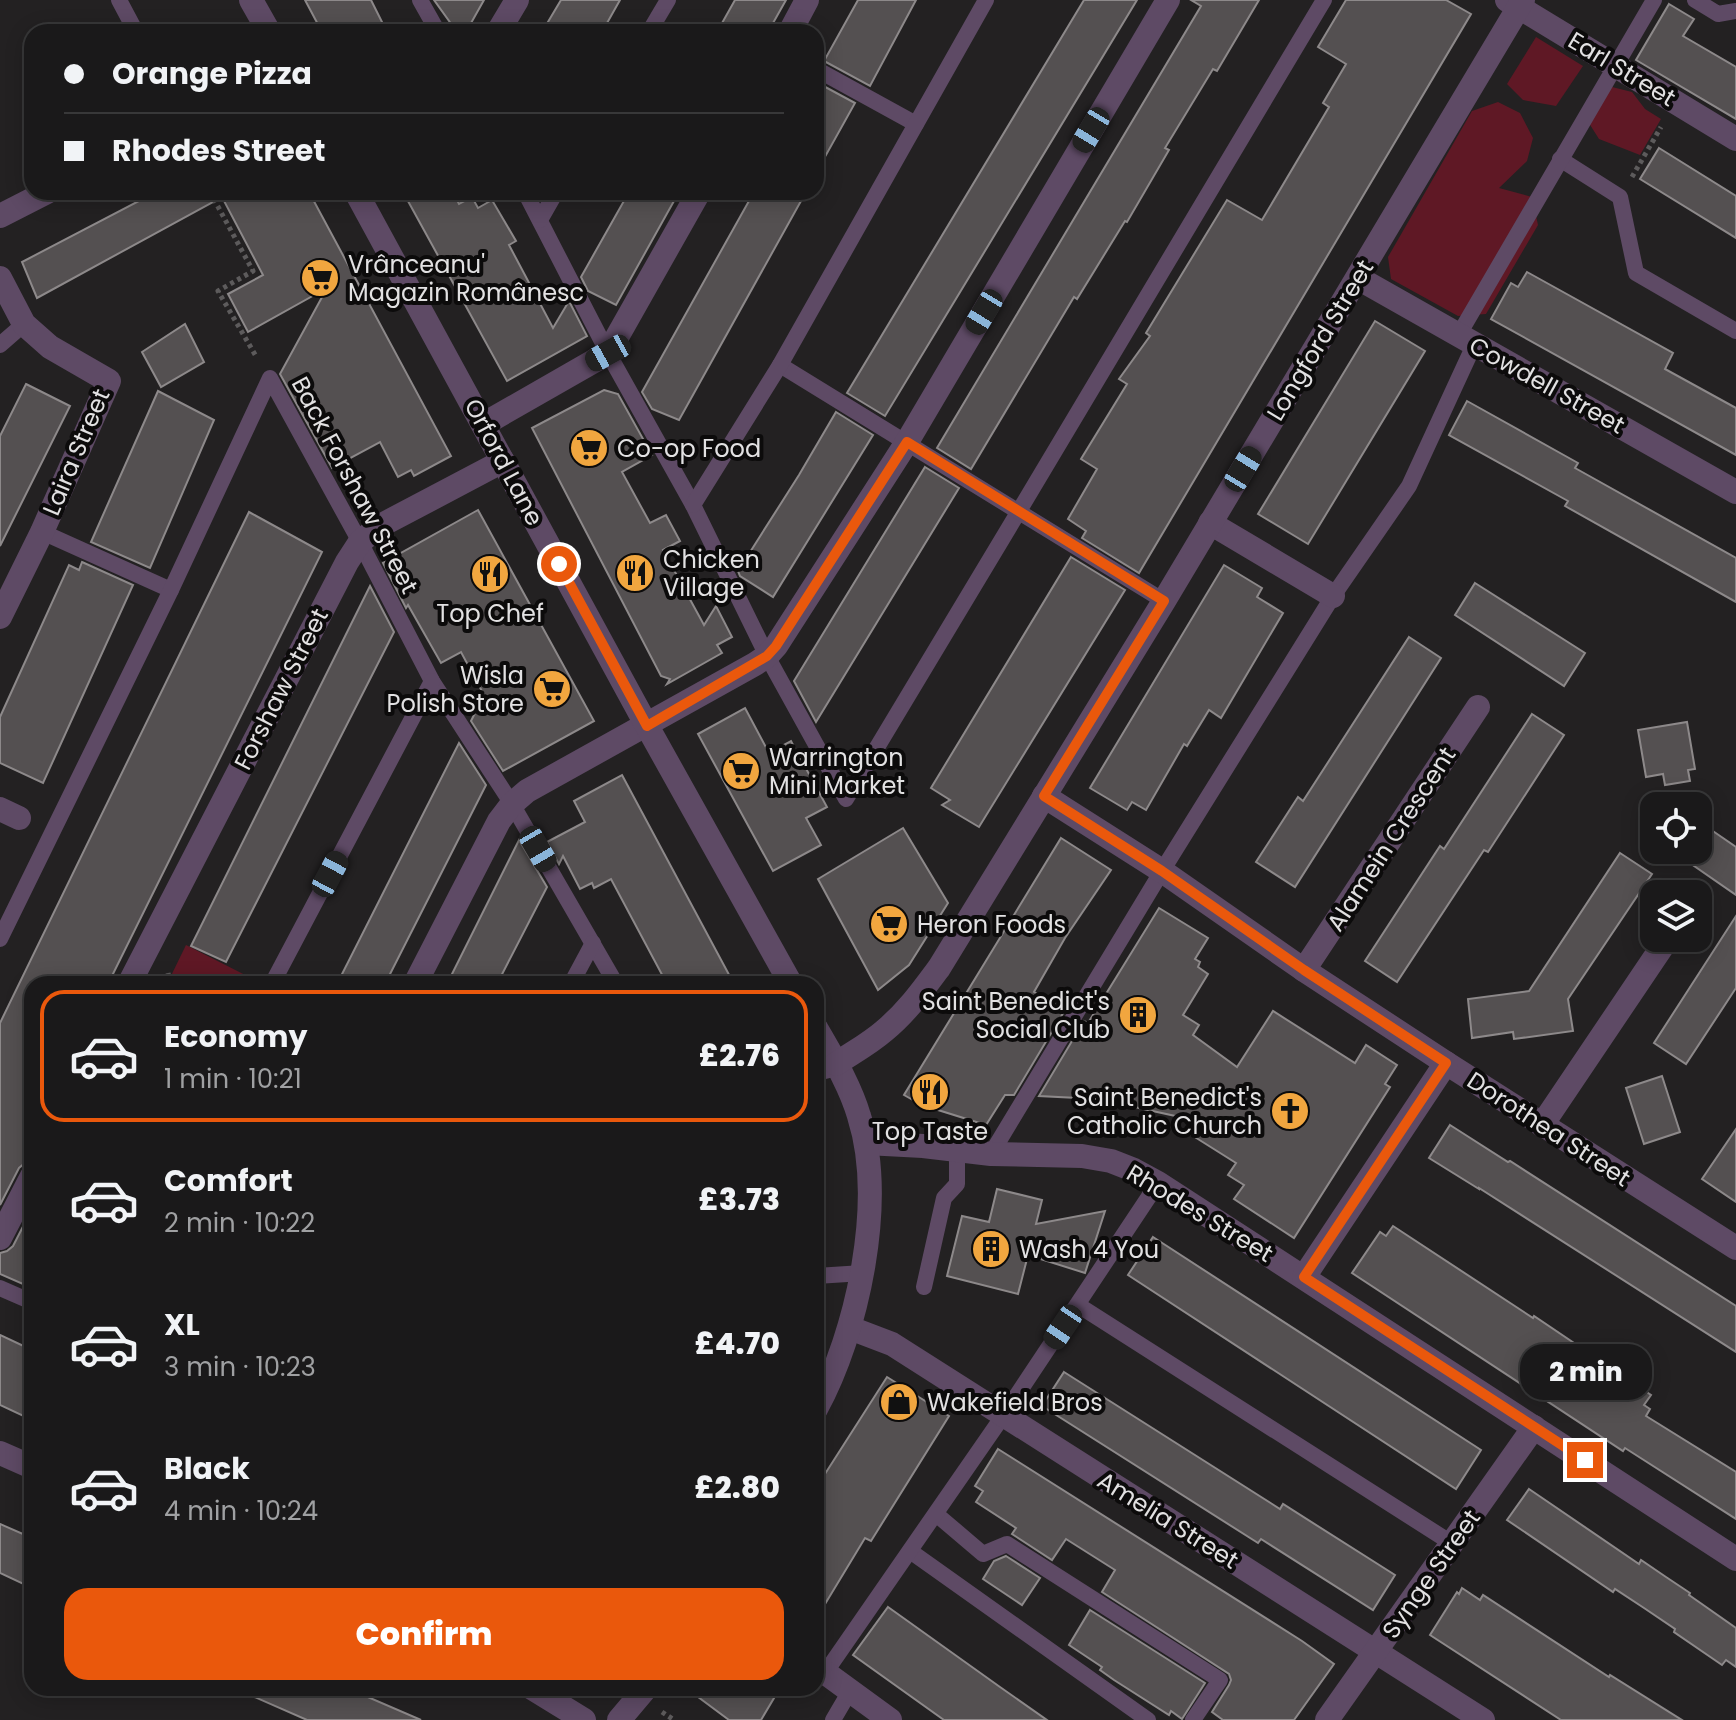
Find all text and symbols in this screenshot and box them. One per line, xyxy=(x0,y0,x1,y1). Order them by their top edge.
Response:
street label: Earl Street xyxy=(1562,24,1682,114)
text: Orange Pizza xyxy=(112,52,312,95)
car xyxy=(1068,103,1114,157)
text: Rhodes Street xyxy=(112,129,325,172)
place label: Vrânceanu' Magazin Românesc xyxy=(348,248,584,309)
street label: Longford Street xyxy=(1259,253,1381,427)
supermarket icon: Vrânceanu' Magazin Românesc xyxy=(299,257,341,299)
car xyxy=(961,285,1007,339)
street label: Cowdell Street xyxy=(1463,329,1631,441)
car xyxy=(581,331,635,375)
street label: Back Forshaw Street xyxy=(284,371,426,599)
street label: Laira Street xyxy=(35,384,117,520)
street label: Orford Lane xyxy=(457,393,551,531)
supermarket icon: Co-op Food xyxy=(568,427,610,469)
place label: Co-op Food xyxy=(617,432,761,465)
car xyxy=(1220,442,1266,496)
place label: Chicken Village xyxy=(663,543,760,604)
route start xyxy=(541,546,577,582)
restaurant icon: Chicken Village xyxy=(614,552,656,594)
restaurant icon: Top Chef xyxy=(469,553,511,595)
place label: Top Chef xyxy=(436,597,544,630)
street label: Forshaw Street xyxy=(226,603,336,775)
place label: Wisla Polish Store xyxy=(387,659,524,720)
supermarket icon: Wisla Polish Store xyxy=(531,668,573,710)
street label: Alamein Crescent xyxy=(1319,740,1463,938)
place label: Warrington Mini Market xyxy=(769,741,905,802)
supermarket icon: Warrington Mini Market xyxy=(720,750,762,792)
map controls xyxy=(1640,792,1712,952)
button: locate xyxy=(1640,792,1712,864)
car xyxy=(516,822,560,876)
car xyxy=(308,847,352,901)
button: layers xyxy=(1640,880,1712,952)
supermarket icon: Heron Foods xyxy=(868,903,910,945)
place label: Heron Foods xyxy=(917,908,1066,941)
place label: Saint Benedict's Social Club xyxy=(922,985,1110,1046)
building icon: Saint Benedict's Social Club xyxy=(1117,994,1159,1036)
text: Economy xyxy=(164,1015,308,1058)
icon: car xyxy=(68,1020,140,1092)
text: £2.76 xyxy=(699,1034,780,1077)
text: 1 min · 10:21 xyxy=(164,1061,302,1097)
street label: Dorothea Street xyxy=(1461,1064,1637,1194)
restaurant icon: Top Taste xyxy=(909,1071,951,1113)
place label: Saint Benedict's Catholic Church xyxy=(1067,1081,1262,1142)
church icon: Saint Benedict's Catholic Church xyxy=(1269,1090,1311,1132)
place label: Top Taste xyxy=(872,1115,988,1148)
street label: Rhodes Street xyxy=(1121,1156,1279,1270)
text: Comfort xyxy=(164,1159,293,1202)
icon: car xyxy=(68,1164,140,1236)
text: £3.73 xyxy=(699,1178,780,1221)
text: 2 min · 10:22 xyxy=(164,1205,315,1241)
building icon: Wash 4 You xyxy=(970,1228,1012,1270)
place label: Wash 4 You xyxy=(1019,1233,1159,1266)
car xyxy=(1040,1300,1086,1354)
text: XL xyxy=(164,1303,200,1346)
icon: car xyxy=(68,1308,140,1380)
text: £4.70 xyxy=(695,1322,780,1365)
callout: 2 min xyxy=(1519,1344,1651,1400)
text: 3 min · 10:23 xyxy=(164,1349,316,1385)
text: 2 min xyxy=(1549,1354,1623,1390)
shop icon: Wakefield Bros xyxy=(878,1381,920,1423)
place label: Wakefield Bros xyxy=(927,1386,1103,1419)
route end xyxy=(1567,1442,1603,1478)
text: Black xyxy=(164,1447,250,1490)
icon: car xyxy=(68,1452,140,1524)
street label: Amelia Street xyxy=(1091,1463,1245,1577)
text: £2.80 xyxy=(694,1466,780,1509)
text: 4 min · 10:24 xyxy=(164,1493,318,1529)
street label: Synge Street xyxy=(1374,1503,1488,1645)
button: Confirm xyxy=(64,1588,784,1680)

